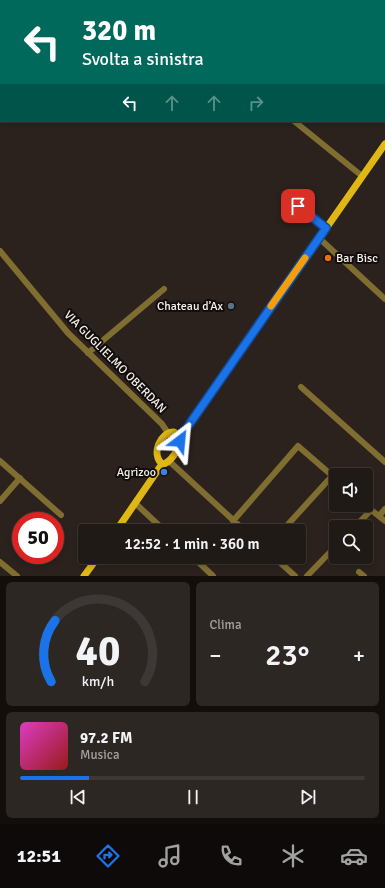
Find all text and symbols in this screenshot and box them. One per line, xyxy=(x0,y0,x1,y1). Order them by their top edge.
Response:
text: 320 m xyxy=(82,14,156,48)
icon: left xyxy=(16,16,68,68)
text: Svolta a sinistra xyxy=(82,48,204,70)
icon: left xyxy=(119,92,141,114)
icon: ahead xyxy=(161,92,183,114)
icon: ahead xyxy=(203,92,225,114)
icon: right xyxy=(245,92,267,114)
pin xyxy=(281,189,315,223)
icon: arrive xyxy=(287,195,309,217)
place label: Bar Bisc xyxy=(336,251,378,266)
marker: Bar Bisc xyxy=(323,253,333,263)
place label: Chateau d’Ax xyxy=(157,299,223,314)
marker: Chateau d’Ax xyxy=(226,301,236,311)
street label: VIA GUGLIELMO OBERDAN xyxy=(61,308,169,416)
position arrow xyxy=(159,420,201,462)
place label: Agrizoo xyxy=(117,465,156,480)
marker: Agrizoo xyxy=(159,467,169,477)
map controls xyxy=(329,468,373,564)
button: sound xyxy=(329,468,373,512)
speed limit sign: 50 xyxy=(12,512,64,564)
button: search xyxy=(329,520,373,564)
text: 12:52 · 1 min · 360 m xyxy=(125,535,259,553)
text: Clima xyxy=(210,617,242,633)
text: 40 xyxy=(75,626,120,677)
text: 23° xyxy=(265,637,309,674)
text: − xyxy=(210,642,221,669)
text: + xyxy=(353,642,365,669)
text: km/h xyxy=(82,673,114,690)
text: 97.2 FM xyxy=(80,729,132,747)
text: Musica xyxy=(80,747,120,763)
icon: previous xyxy=(67,786,89,808)
icon: pause xyxy=(182,786,204,808)
icon: next xyxy=(297,786,319,808)
icon: directions xyxy=(94,842,122,870)
icon: music xyxy=(156,842,184,870)
icon: phone xyxy=(217,842,245,870)
icon: climate xyxy=(279,842,307,870)
icon: car xyxy=(340,842,368,870)
text: 12:51 xyxy=(17,845,61,867)

